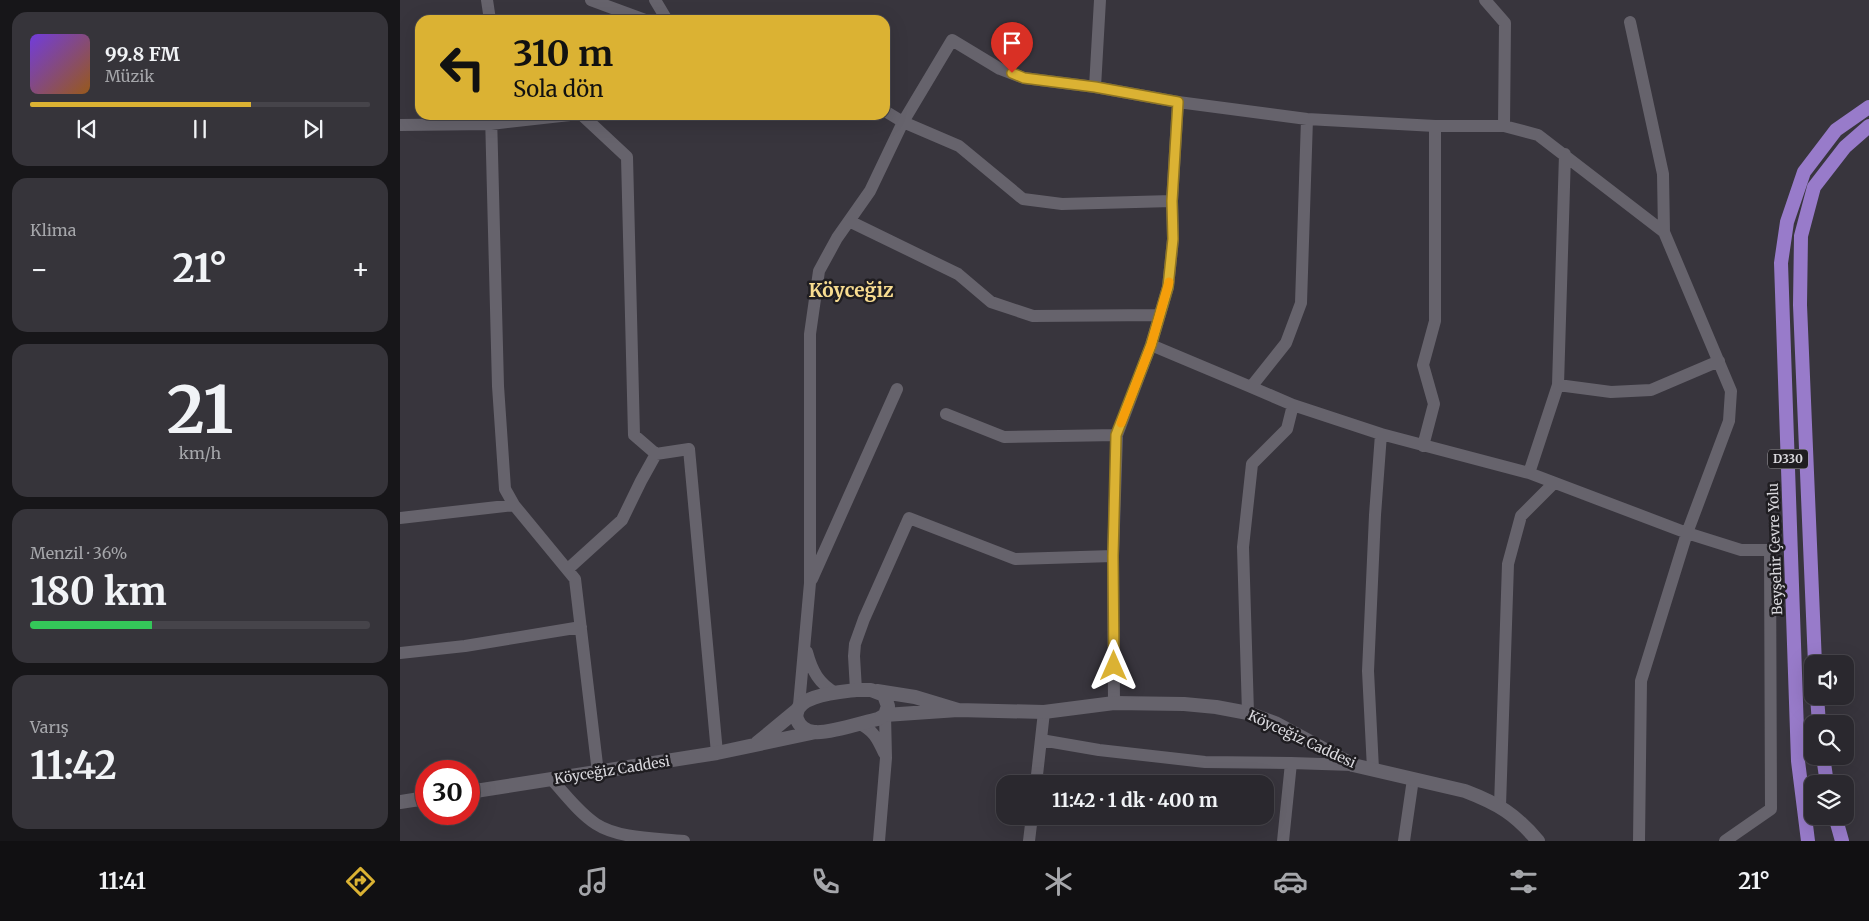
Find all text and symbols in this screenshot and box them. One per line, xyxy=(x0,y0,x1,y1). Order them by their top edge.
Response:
pin xyxy=(991,22,1033,73)
icon: arrive xyxy=(998,29,1026,57)
text: 310 m xyxy=(513,32,613,76)
icon: left xyxy=(430,35,495,100)
text: 99.8 FM xyxy=(105,42,180,66)
text: Müzik xyxy=(105,66,154,86)
text: Sola dön xyxy=(513,75,604,103)
icon: previous xyxy=(73,115,101,143)
icon: pause xyxy=(186,115,214,143)
icon: next xyxy=(299,115,327,143)
text: Klima xyxy=(30,220,76,240)
text: 21° xyxy=(173,245,227,292)
text: − xyxy=(30,251,49,287)
text: + xyxy=(351,251,370,287)
district label: Köyceğiz xyxy=(808,278,894,302)
text: 21 xyxy=(167,369,233,451)
text: km/h xyxy=(179,443,221,463)
road number: D330 xyxy=(1768,449,1808,468)
street label: Beyşehir Çevre Yolu xyxy=(1764,482,1786,616)
text: Menzil · 36% xyxy=(30,543,127,563)
text: 180 km xyxy=(30,568,167,615)
position arrow xyxy=(1087,639,1139,691)
map controls xyxy=(1804,655,1854,825)
button: sound xyxy=(1804,655,1854,705)
street label: Köyceğiz Caddesi xyxy=(1245,706,1359,772)
button: search xyxy=(1804,715,1854,765)
text: Varış xyxy=(30,717,69,737)
text: 11:42 xyxy=(30,742,117,789)
street label: Köyceğiz Caddesi xyxy=(553,752,672,788)
speed limit sign: 30 xyxy=(415,760,480,825)
button: layers xyxy=(1804,775,1854,825)
text: 11:42 · 1 dk · 400 m xyxy=(1052,788,1218,812)
icon: directions xyxy=(343,864,378,899)
icon: music xyxy=(576,864,611,899)
icon: phone xyxy=(808,864,843,899)
icon: climate xyxy=(1041,864,1076,899)
icon: car xyxy=(1273,864,1308,899)
icon: filters xyxy=(1506,864,1541,899)
text: 11:41 xyxy=(99,867,146,895)
text: 21° xyxy=(1738,867,1770,895)

